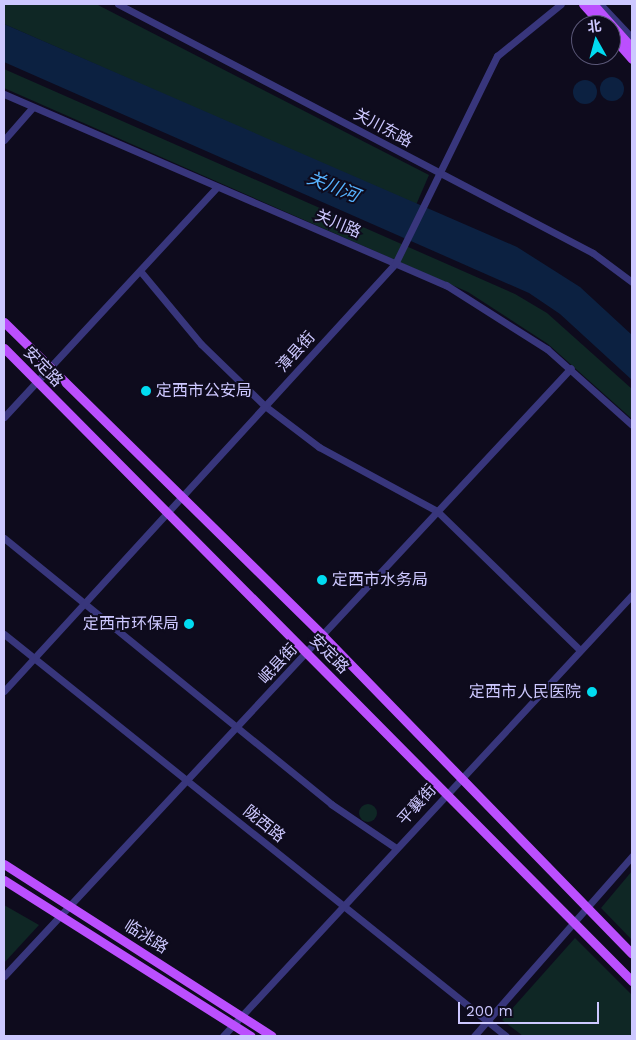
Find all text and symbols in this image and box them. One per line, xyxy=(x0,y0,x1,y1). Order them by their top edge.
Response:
north arrow xyxy=(571,15,621,65)
text: 北 xyxy=(586,17,602,35)
street label: 关川东路 xyxy=(350,105,416,151)
water label: 关川河 xyxy=(304,167,362,207)
street label: 关川路 xyxy=(312,206,364,242)
street label: 漳县街 xyxy=(273,328,319,376)
street label: 安定路 xyxy=(19,343,67,391)
place label: 定西市公安局 xyxy=(156,381,252,401)
marker: 定西市公安局 xyxy=(140,385,152,397)
place label: 定西市水务局 xyxy=(332,570,428,590)
marker: 定西市水务局 xyxy=(316,574,328,586)
place label: 定西市环保局 xyxy=(83,614,179,634)
marker: 定西市环保局 xyxy=(183,618,195,630)
street label: 安定路 xyxy=(305,630,353,678)
street label: 岷县街 xyxy=(255,640,301,688)
place label: 定西市人民医院 xyxy=(469,682,581,702)
marker: 定西市人民医院 xyxy=(585,685,599,699)
street label: 平襄街 xyxy=(394,781,440,829)
street label: 陇西路 xyxy=(239,801,289,847)
street label: 临洮路 xyxy=(121,916,171,958)
scale bar xyxy=(461,992,602,1024)
text: 200 m xyxy=(466,1002,513,1020)

